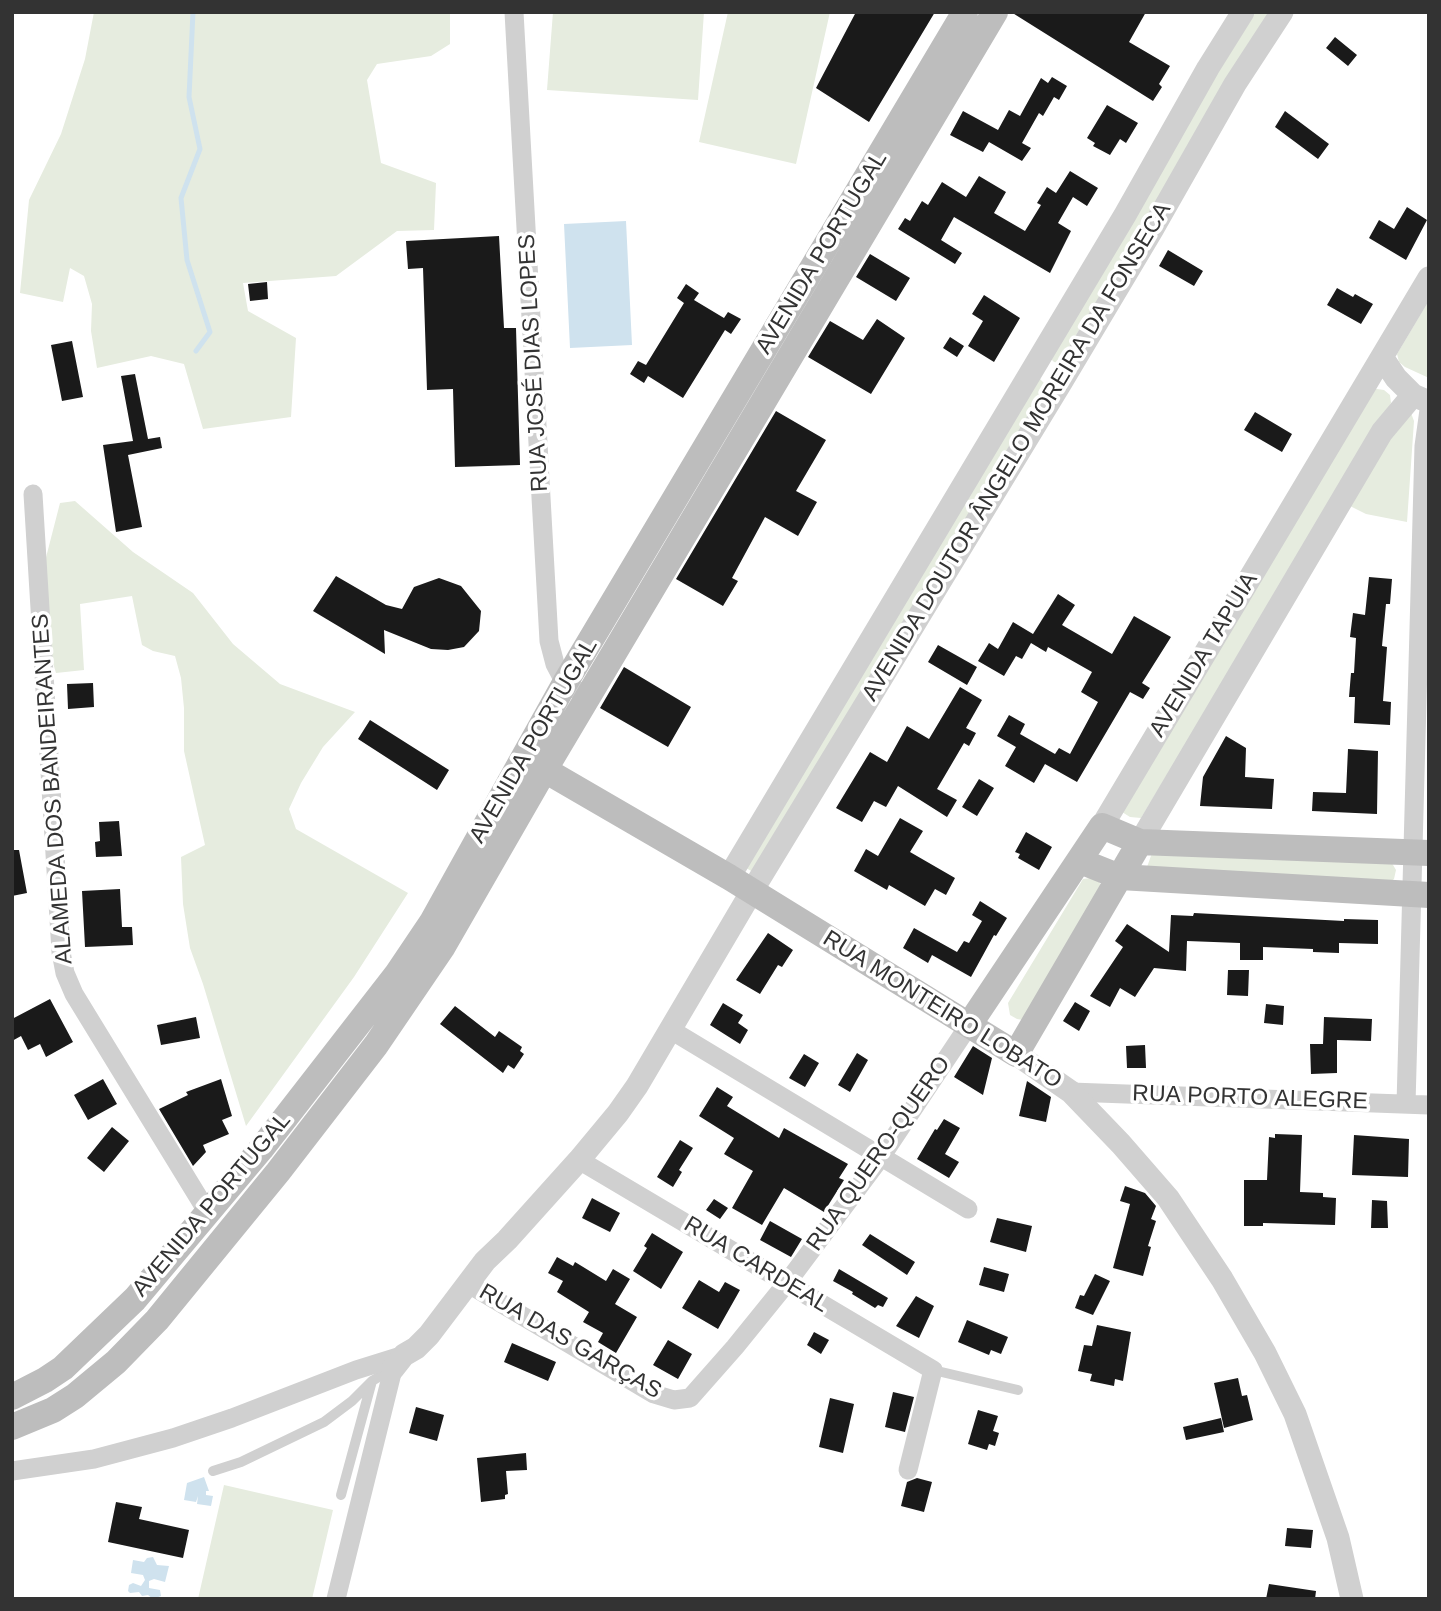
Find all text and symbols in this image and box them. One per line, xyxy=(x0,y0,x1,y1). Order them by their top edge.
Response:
street label: AVENIDA PORTUGAL xyxy=(750,147,894,359)
street label: AVENIDA DOUTOR ÂNGELO MOREIRA DA FONSECA xyxy=(857,198,1177,706)
street label: RUA JOSÉ DIAS LOPES xyxy=(513,233,555,493)
street label: AVENIDA TAPUIA xyxy=(1144,568,1264,742)
street label: ALAMEDA DOS BANDEIRANTES xyxy=(27,613,79,965)
street label: AVENIDA PORTUGAL xyxy=(464,634,604,848)
street label: RUA MONTEIRO LOBATO xyxy=(817,925,1067,1095)
street label: RUA QUERO-QUERO xyxy=(801,1051,957,1257)
street label: RUA PORTO ALEGRE xyxy=(1132,1080,1368,1116)
street label: AVENIDA PORTUGAL xyxy=(127,1107,297,1303)
street label: RUA CARDEAL xyxy=(679,1211,833,1319)
street label: RUA DAS GARÇAS xyxy=(474,1279,666,1405)

